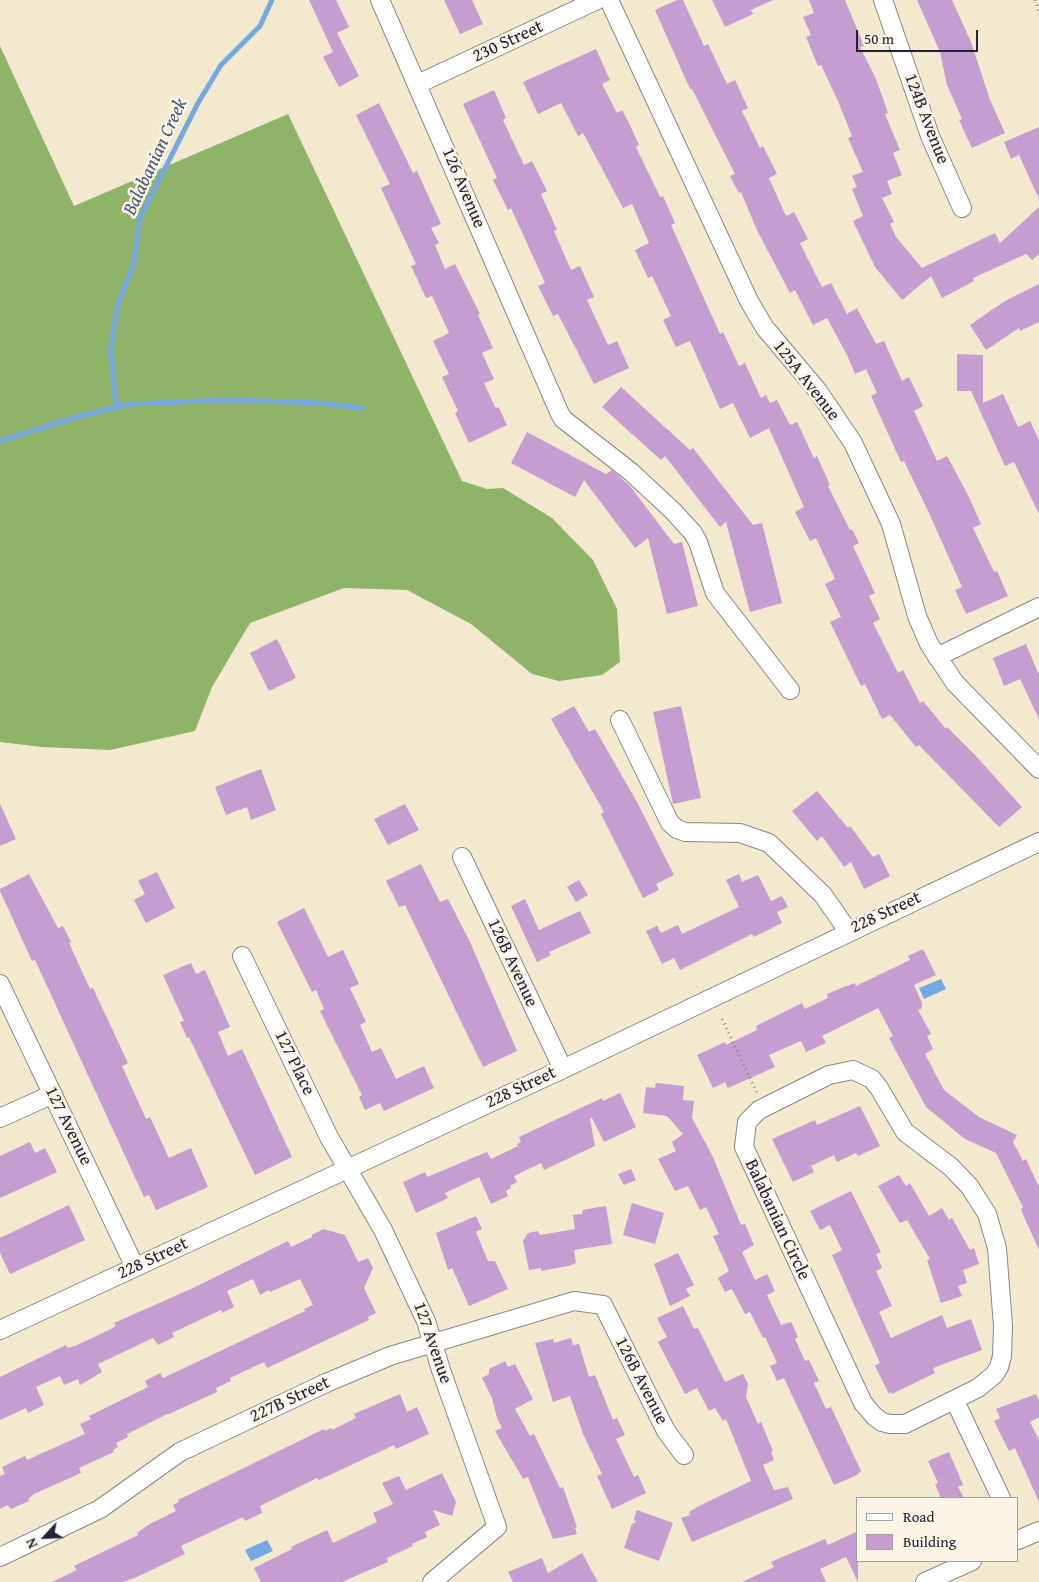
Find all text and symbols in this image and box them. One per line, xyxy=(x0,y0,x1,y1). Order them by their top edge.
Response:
street label: 230 Street xyxy=(469,16,547,68)
scale bar xyxy=(859,20,982,52)
text: 50 m xyxy=(864,28,894,49)
street label: 124B Avenue xyxy=(899,71,953,167)
water label: Balabanian Creek xyxy=(119,95,193,219)
street label: 126 Avenue xyxy=(436,145,490,231)
street label: 125A Avenue xyxy=(768,336,844,426)
street label: 228 Street xyxy=(847,887,925,939)
street label: 126B Avenue xyxy=(482,915,542,1011)
street label: 127 Place xyxy=(269,1027,319,1099)
street label: 228 Street xyxy=(482,1062,560,1114)
street label: 127 Avenue xyxy=(40,1083,96,1169)
street label: Balabanian Circle xyxy=(740,1156,814,1284)
street label: 228 Street xyxy=(114,1233,192,1285)
street label: 127 Avenue xyxy=(408,1299,456,1387)
street label: 126B Avenue xyxy=(610,1334,672,1428)
street label: 227B Street xyxy=(247,1372,333,1428)
legend xyxy=(856,1497,1019,1562)
text: Road xyxy=(903,1506,934,1527)
north arrow xyxy=(20,1512,70,1562)
text: Building xyxy=(903,1531,956,1552)
text: N xyxy=(20,1535,42,1552)

